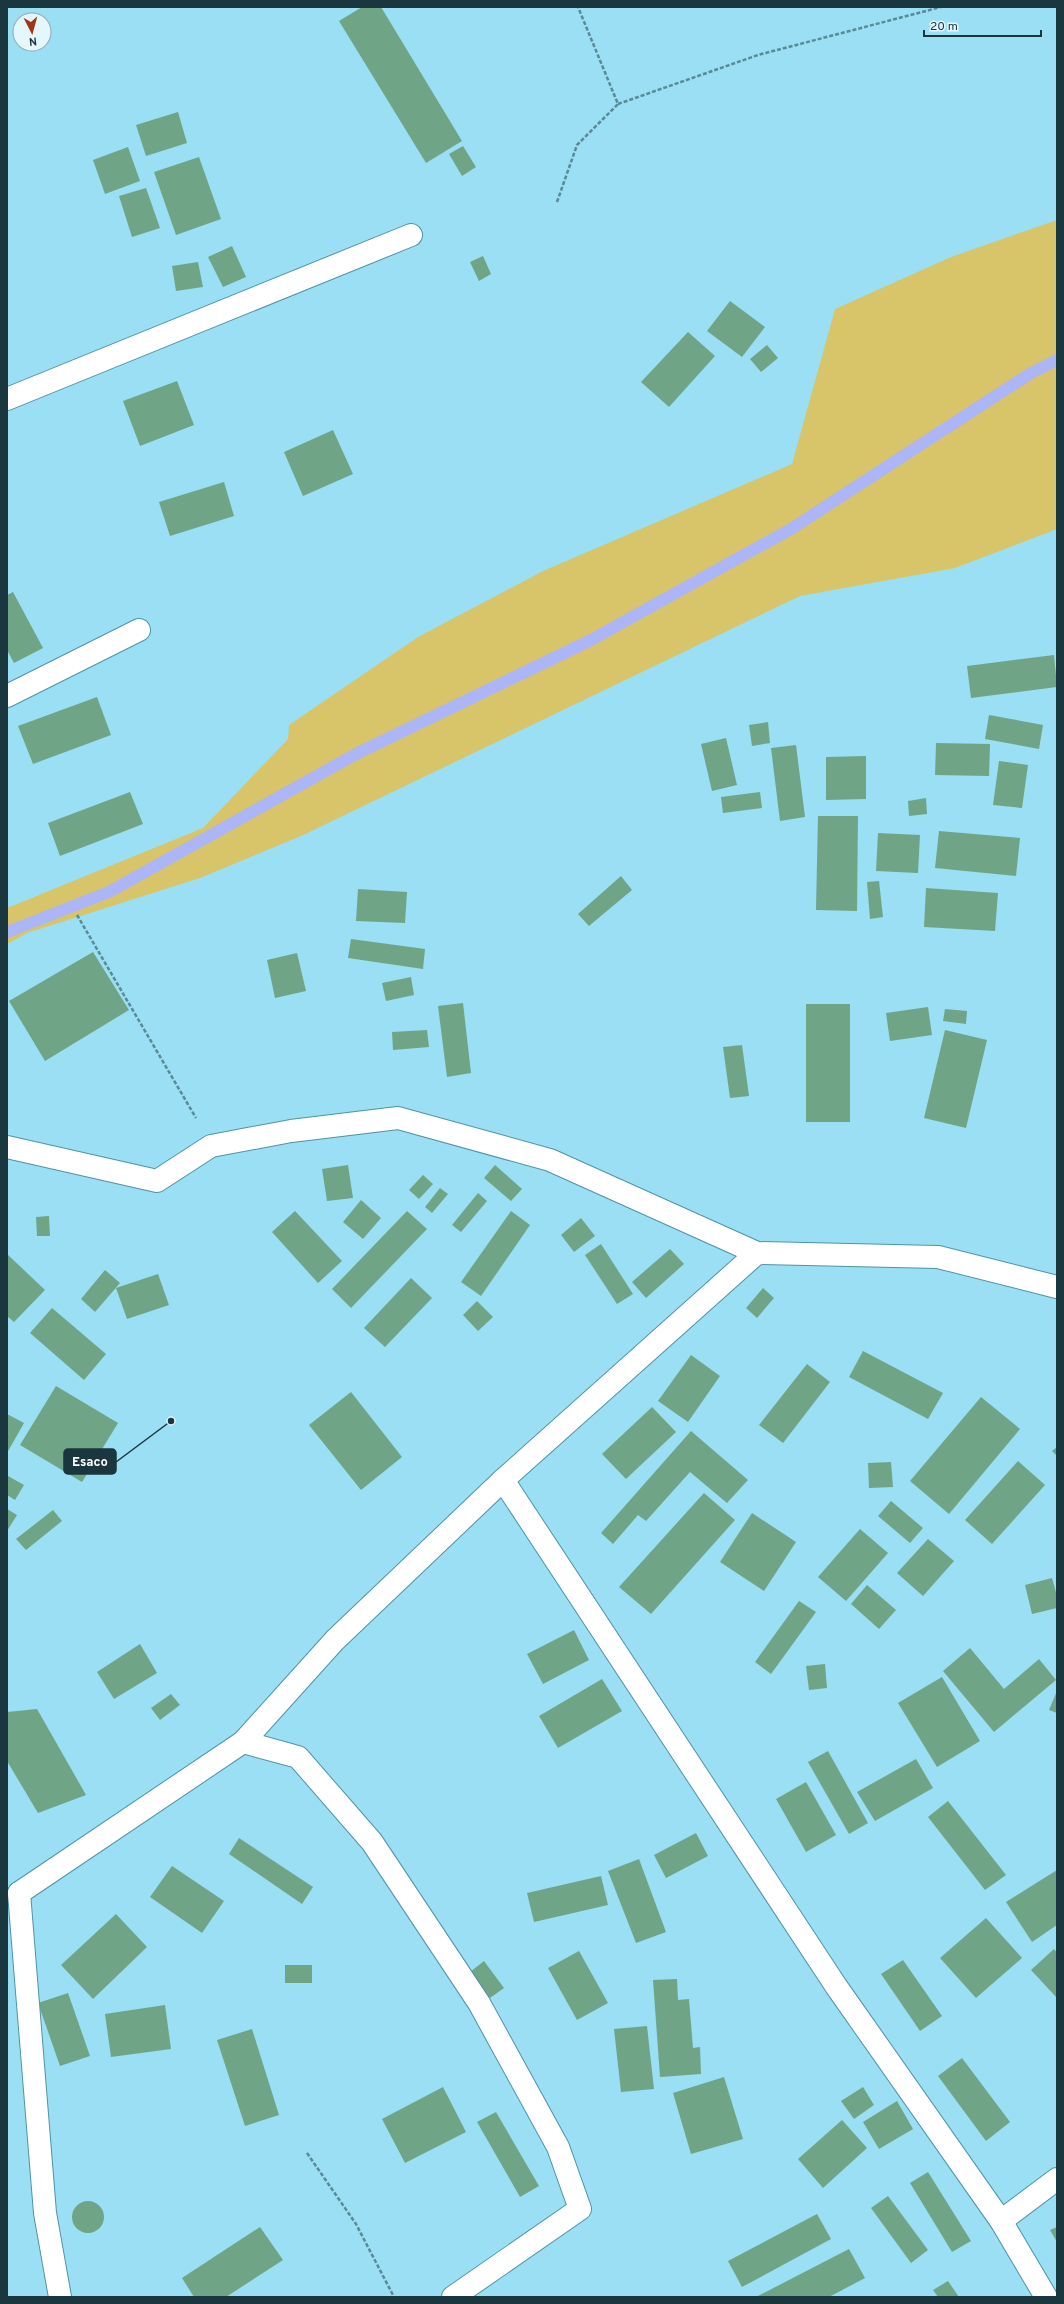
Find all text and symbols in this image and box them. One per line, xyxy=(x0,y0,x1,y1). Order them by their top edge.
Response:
north arrow xyxy=(12,12,52,52)
scale bar xyxy=(924,12,1041,38)
text: 20 m xyxy=(930,19,958,35)
text: N xyxy=(28,34,38,48)
callout: Esaco xyxy=(64,1449,116,1474)
text: Esaco xyxy=(72,1455,108,1471)

